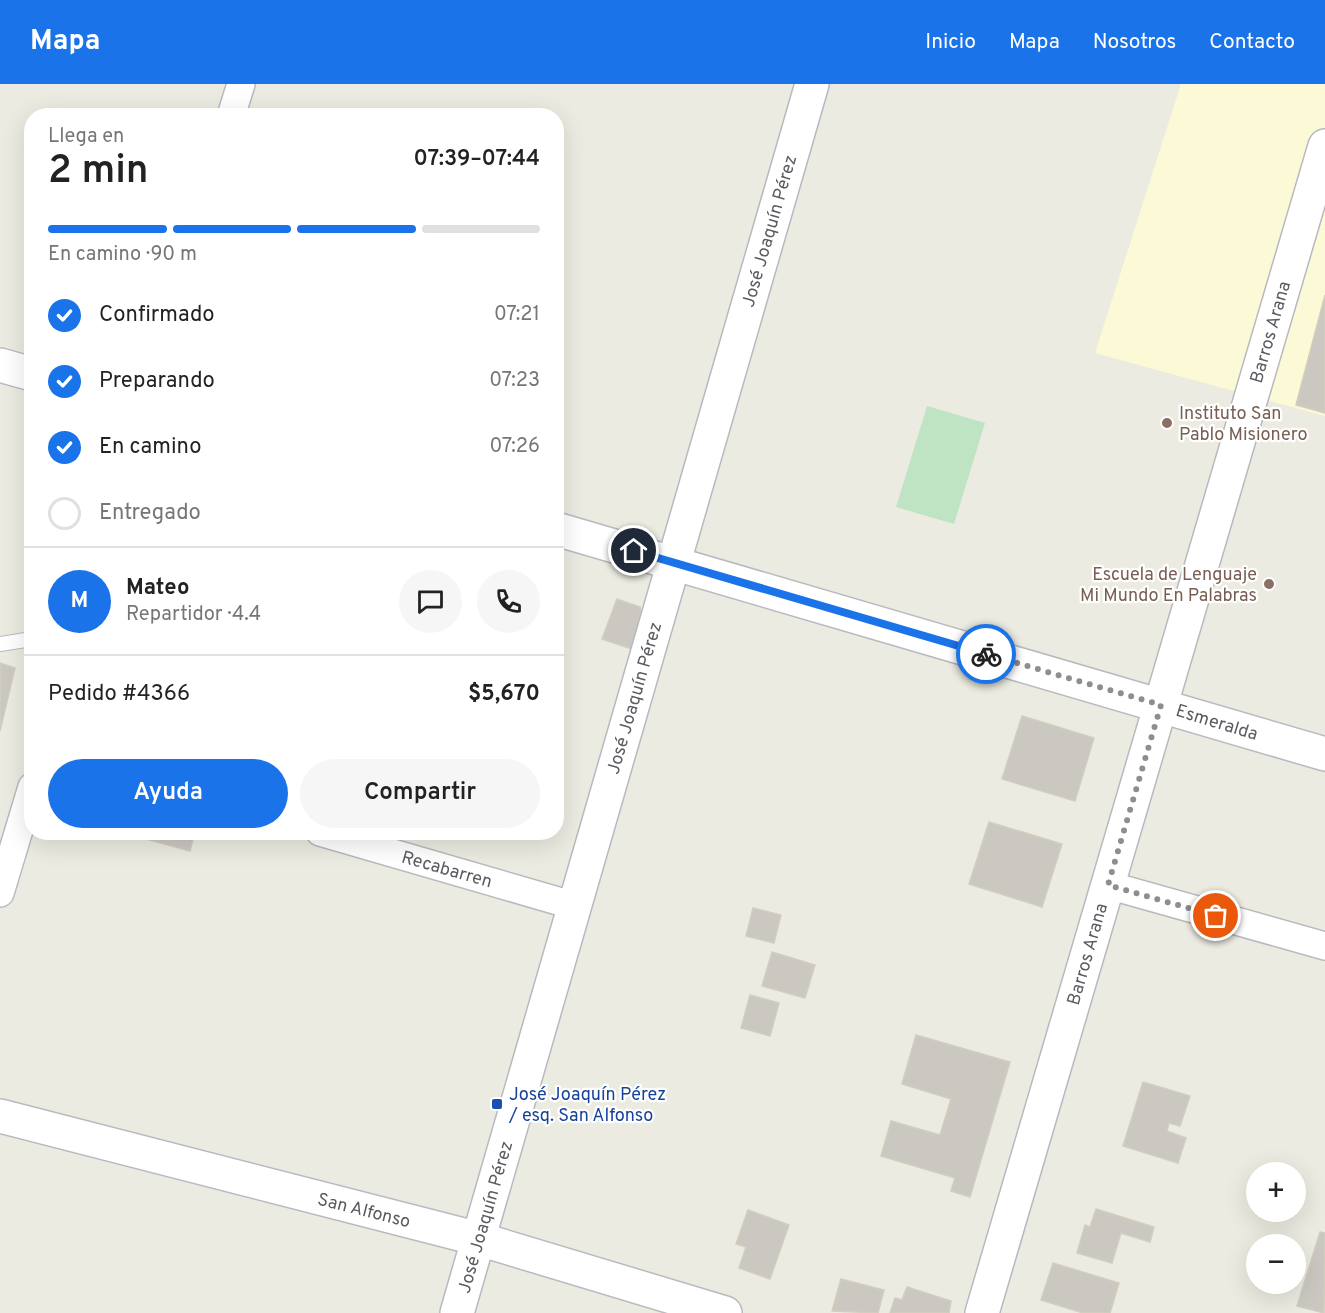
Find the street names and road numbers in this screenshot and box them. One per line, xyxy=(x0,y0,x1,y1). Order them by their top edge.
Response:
street label: José Joaquín Pérez xyxy=(738,153,803,310)
street label: Barros Arana xyxy=(1246,279,1297,386)
street label: José Joaquín Pérez xyxy=(603,620,668,777)
street label: Esmeralda xyxy=(1173,700,1260,747)
street label: Recabarren xyxy=(399,847,495,894)
street label: Barros Arana xyxy=(1063,901,1114,1008)
street label: José Joaquín Pérez xyxy=(454,1139,519,1296)
street label: San Alfonso xyxy=(315,1189,413,1234)

